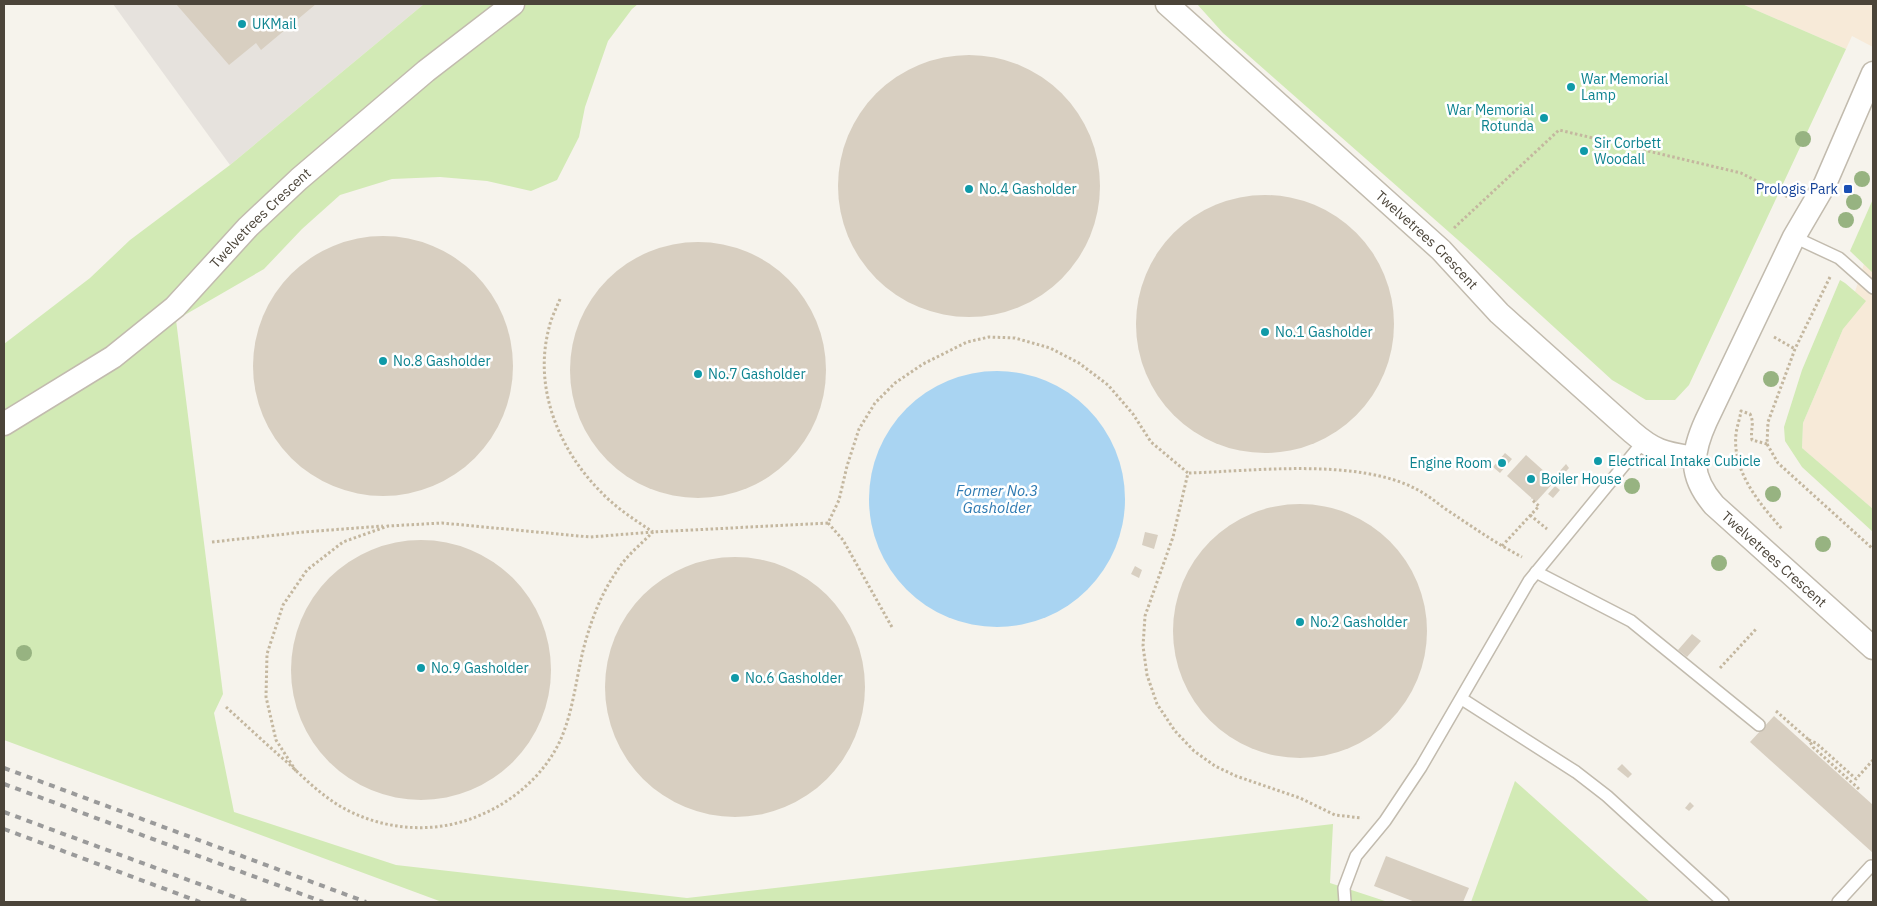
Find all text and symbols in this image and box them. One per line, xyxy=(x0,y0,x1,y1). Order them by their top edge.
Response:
place label: UKMail xyxy=(252,15,297,33)
marker: UKMail xyxy=(236,18,248,30)
place label: War Memorial Lamp xyxy=(1581,70,1668,104)
marker: War Memorial Lamp xyxy=(1565,81,1577,93)
place label: War Memorial Rotunda xyxy=(1447,101,1535,135)
marker: War Memorial Rotunda xyxy=(1538,112,1550,124)
place label: Sir Corbett Woodall xyxy=(1594,134,1661,168)
marker: Sir Corbett Woodall xyxy=(1578,145,1590,157)
street label: Twelvetrees Crescent xyxy=(206,164,315,272)
place label: No.4 Gasholder xyxy=(979,180,1077,198)
place label: Prologis Park xyxy=(1756,180,1839,198)
marker: No.4 Gasholder xyxy=(963,183,975,195)
marker: Prologis Park xyxy=(1842,183,1854,195)
street label: Twelvetrees Crescent xyxy=(1372,187,1482,293)
place label: No.1 Gasholder xyxy=(1275,323,1373,341)
marker: No.1 Gasholder xyxy=(1259,326,1271,338)
place label: No.8 Gasholder xyxy=(393,352,491,370)
marker: No.8 Gasholder xyxy=(377,355,389,367)
place label: No.7 Gasholder xyxy=(708,365,806,383)
marker: No.7 Gasholder xyxy=(692,368,704,380)
place label: Electrical Intake Cubicle xyxy=(1608,452,1761,470)
place label: Engine Room xyxy=(1409,454,1492,472)
marker: Electrical Intake Cubicle xyxy=(1592,455,1604,467)
marker: Engine Room xyxy=(1496,457,1508,469)
place label: Boiler House xyxy=(1541,470,1622,488)
marker: Boiler House xyxy=(1525,473,1537,485)
water label: Former No.3 Gasholder xyxy=(956,481,1038,517)
street label: Twelvetrees Crescent xyxy=(1718,507,1831,611)
place label: No.2 Gasholder xyxy=(1310,613,1408,631)
marker: No.2 Gasholder xyxy=(1294,616,1306,628)
place label: No.9 Gasholder xyxy=(431,659,529,677)
marker: No.9 Gasholder xyxy=(415,662,427,674)
place label: No.6 Gasholder xyxy=(745,669,843,687)
marker: No.6 Gasholder xyxy=(729,672,741,684)

